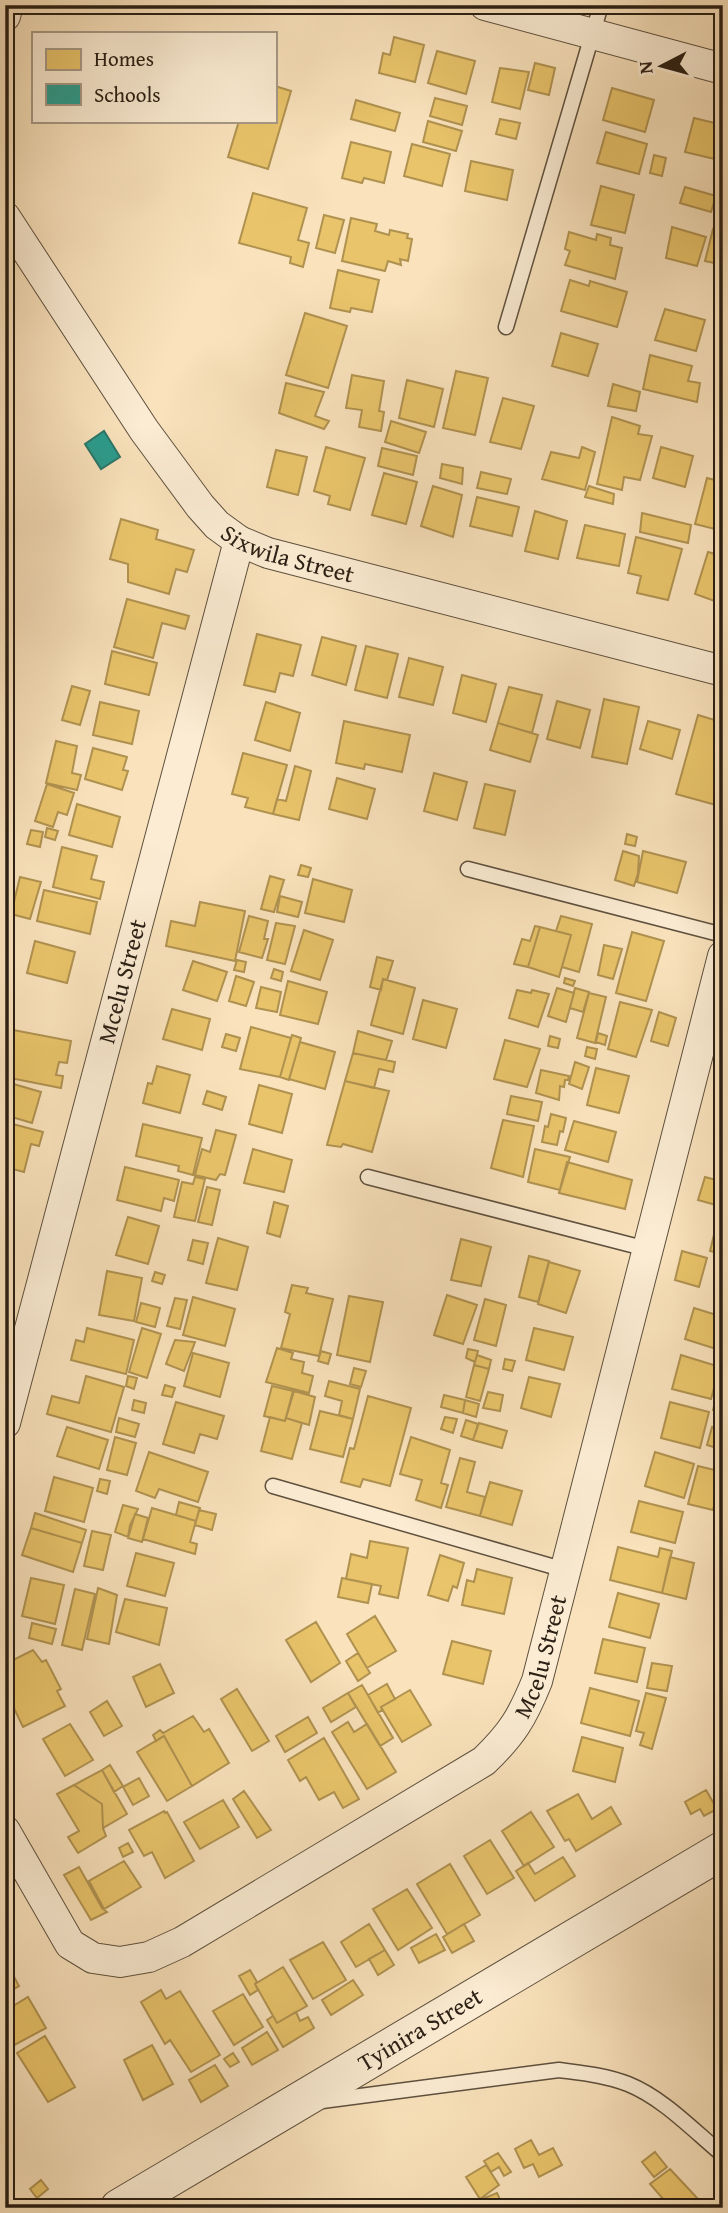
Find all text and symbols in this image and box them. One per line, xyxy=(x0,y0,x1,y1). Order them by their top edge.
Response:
legend xyxy=(32,32,276,122)
north arrow xyxy=(626,32,696,102)
text: Homes xyxy=(94,43,154,74)
text: N xyxy=(630,60,660,76)
text: Schools xyxy=(94,79,161,110)
street label: Sixwila Street xyxy=(214,515,359,592)
street label: Mcelu Street xyxy=(88,915,155,1047)
street label: Mcelu Street xyxy=(505,1590,576,1724)
street label: Tyinira Street xyxy=(351,1978,489,2080)

